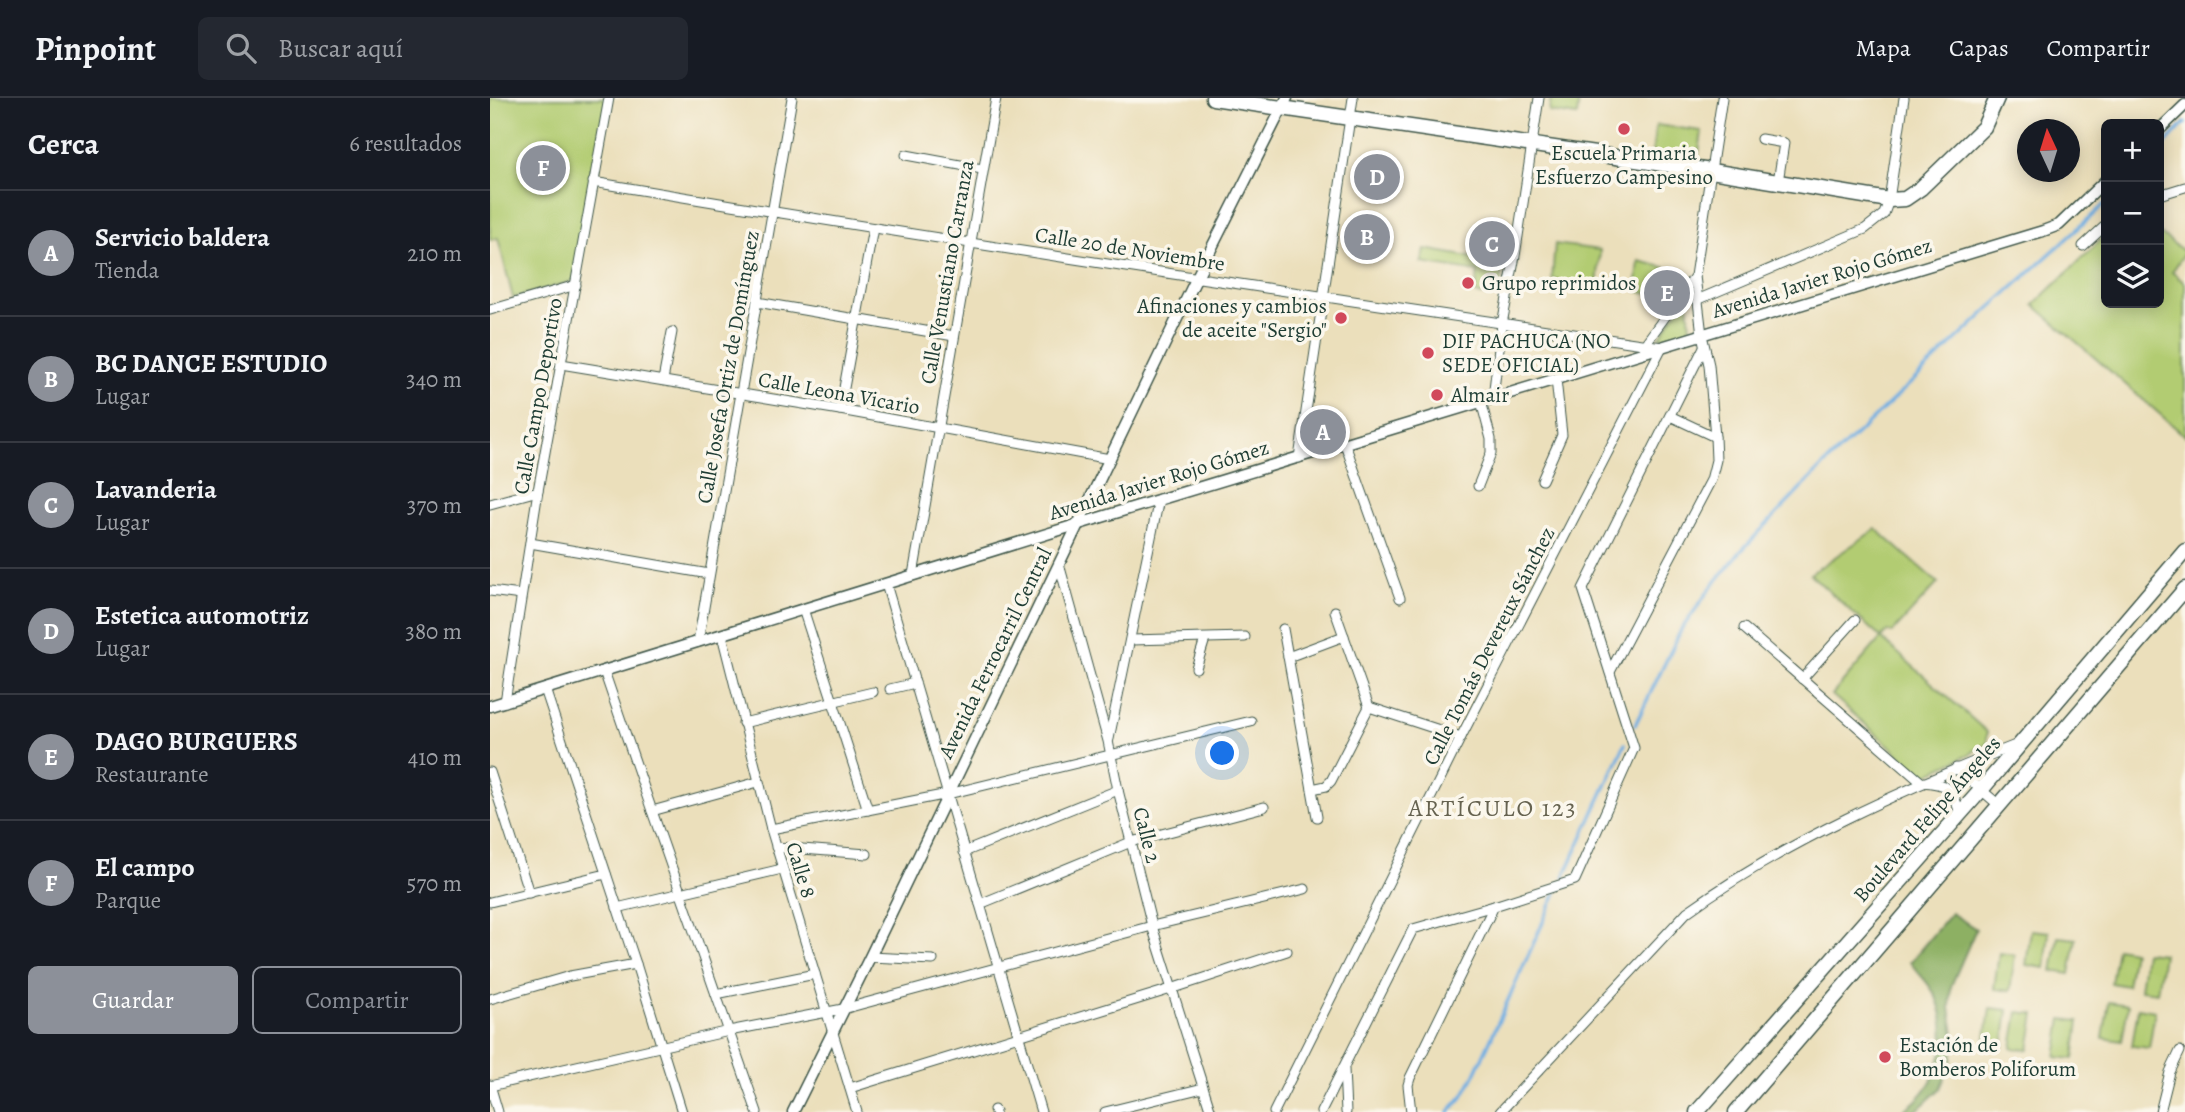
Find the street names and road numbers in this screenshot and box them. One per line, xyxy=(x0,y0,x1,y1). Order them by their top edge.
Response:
street label: Calle Venustiano Carranza xyxy=(914,158,981,386)
street label: Calle 20 de Noviembre xyxy=(1033,220,1227,278)
street label: Calle Josefa Ortiz de Domínguez xyxy=(690,228,766,506)
street label: Avenida Javier Rojo Gómez xyxy=(1708,231,1935,325)
street label: Calle Campo Deportivo xyxy=(507,296,569,496)
street label: Calle Leona Vicario xyxy=(756,365,922,421)
street label: Avenida Javier Rojo Gómez xyxy=(1045,433,1272,527)
street label: Calle Tomás Devereux Sánchez xyxy=(1417,522,1561,770)
street label: Avenida Ferrocarril Central xyxy=(931,543,1058,764)
street label: Boulevard Felipe Ángeles xyxy=(1847,730,2007,908)
street label: Calle 2 xyxy=(1127,804,1167,866)
street label: Calle 8 xyxy=(779,839,823,901)

